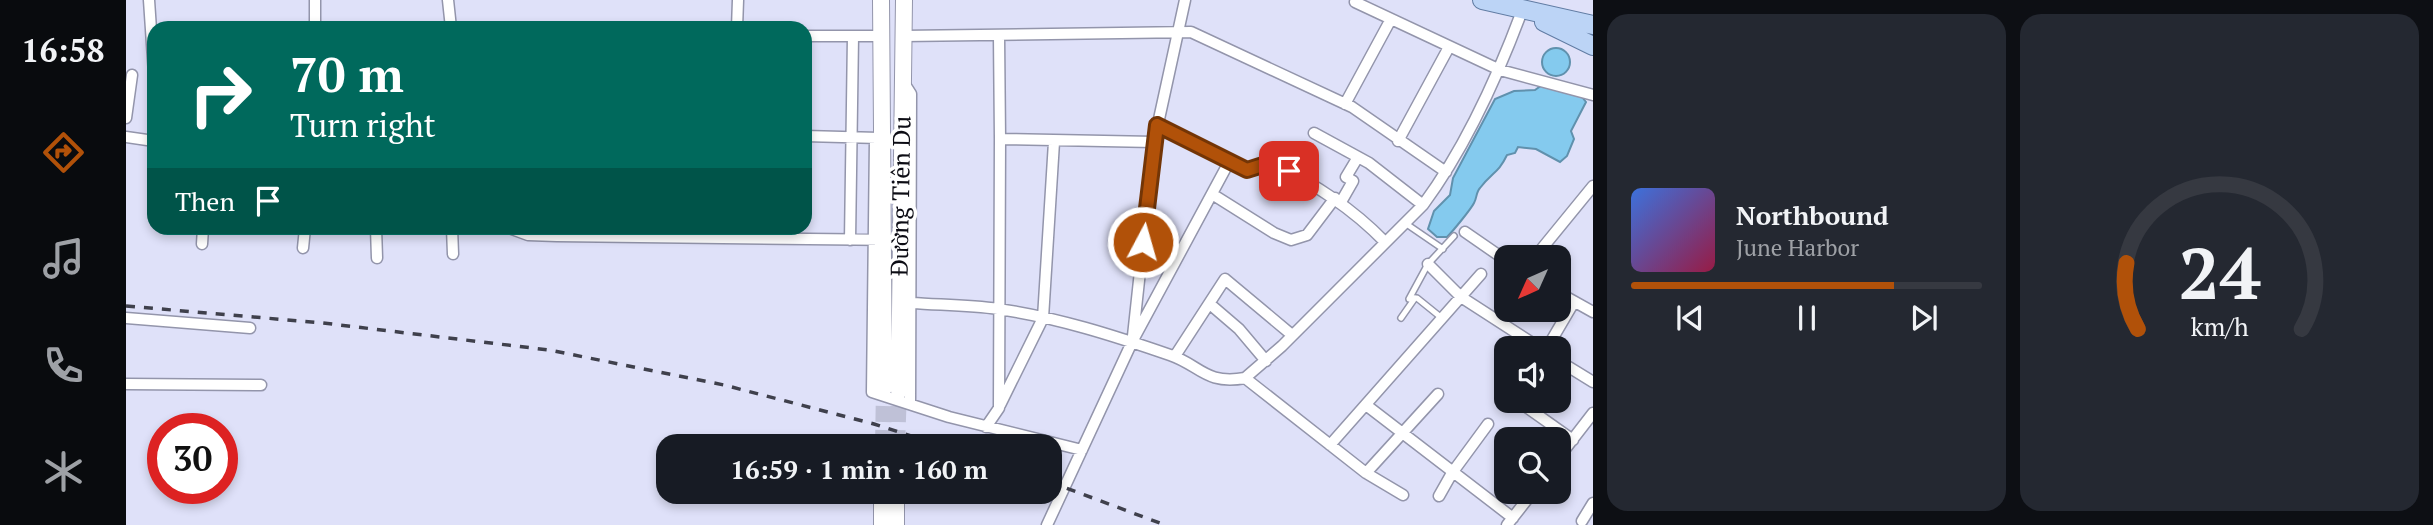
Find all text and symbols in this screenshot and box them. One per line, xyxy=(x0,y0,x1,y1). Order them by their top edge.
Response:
text: 16:58 xyxy=(21,29,105,71)
text: 70 m xyxy=(290,41,404,106)
icon: right xyxy=(175,49,266,140)
text: Turn right xyxy=(290,104,436,146)
street label: Đường Tiên Du xyxy=(883,115,917,276)
icon: directions xyxy=(39,128,88,177)
pin xyxy=(1259,141,1319,201)
icon: arrive xyxy=(1270,152,1308,190)
icon: arrive xyxy=(249,182,287,220)
text: Then xyxy=(175,184,235,218)
text: Northbound xyxy=(1736,198,1889,232)
position arrow xyxy=(1106,205,1180,279)
text: 24 xyxy=(2178,223,2261,320)
text: June Harbor xyxy=(1736,232,1859,263)
icon: music xyxy=(39,234,88,283)
north arrow xyxy=(1494,245,1572,322)
map controls xyxy=(1494,245,1571,504)
icon: previous xyxy=(1671,299,1709,337)
icon: pause xyxy=(1788,299,1826,337)
icon: next xyxy=(1905,299,1943,337)
text: km/h xyxy=(2191,309,2249,342)
button: sound xyxy=(1494,336,1571,413)
icon: phone xyxy=(39,341,88,390)
speed limit sign: 30 xyxy=(147,413,238,504)
button: search xyxy=(1494,427,1571,504)
icon: climate xyxy=(39,447,88,496)
text: 16:59 · 1 min · 160 m xyxy=(730,452,988,486)

